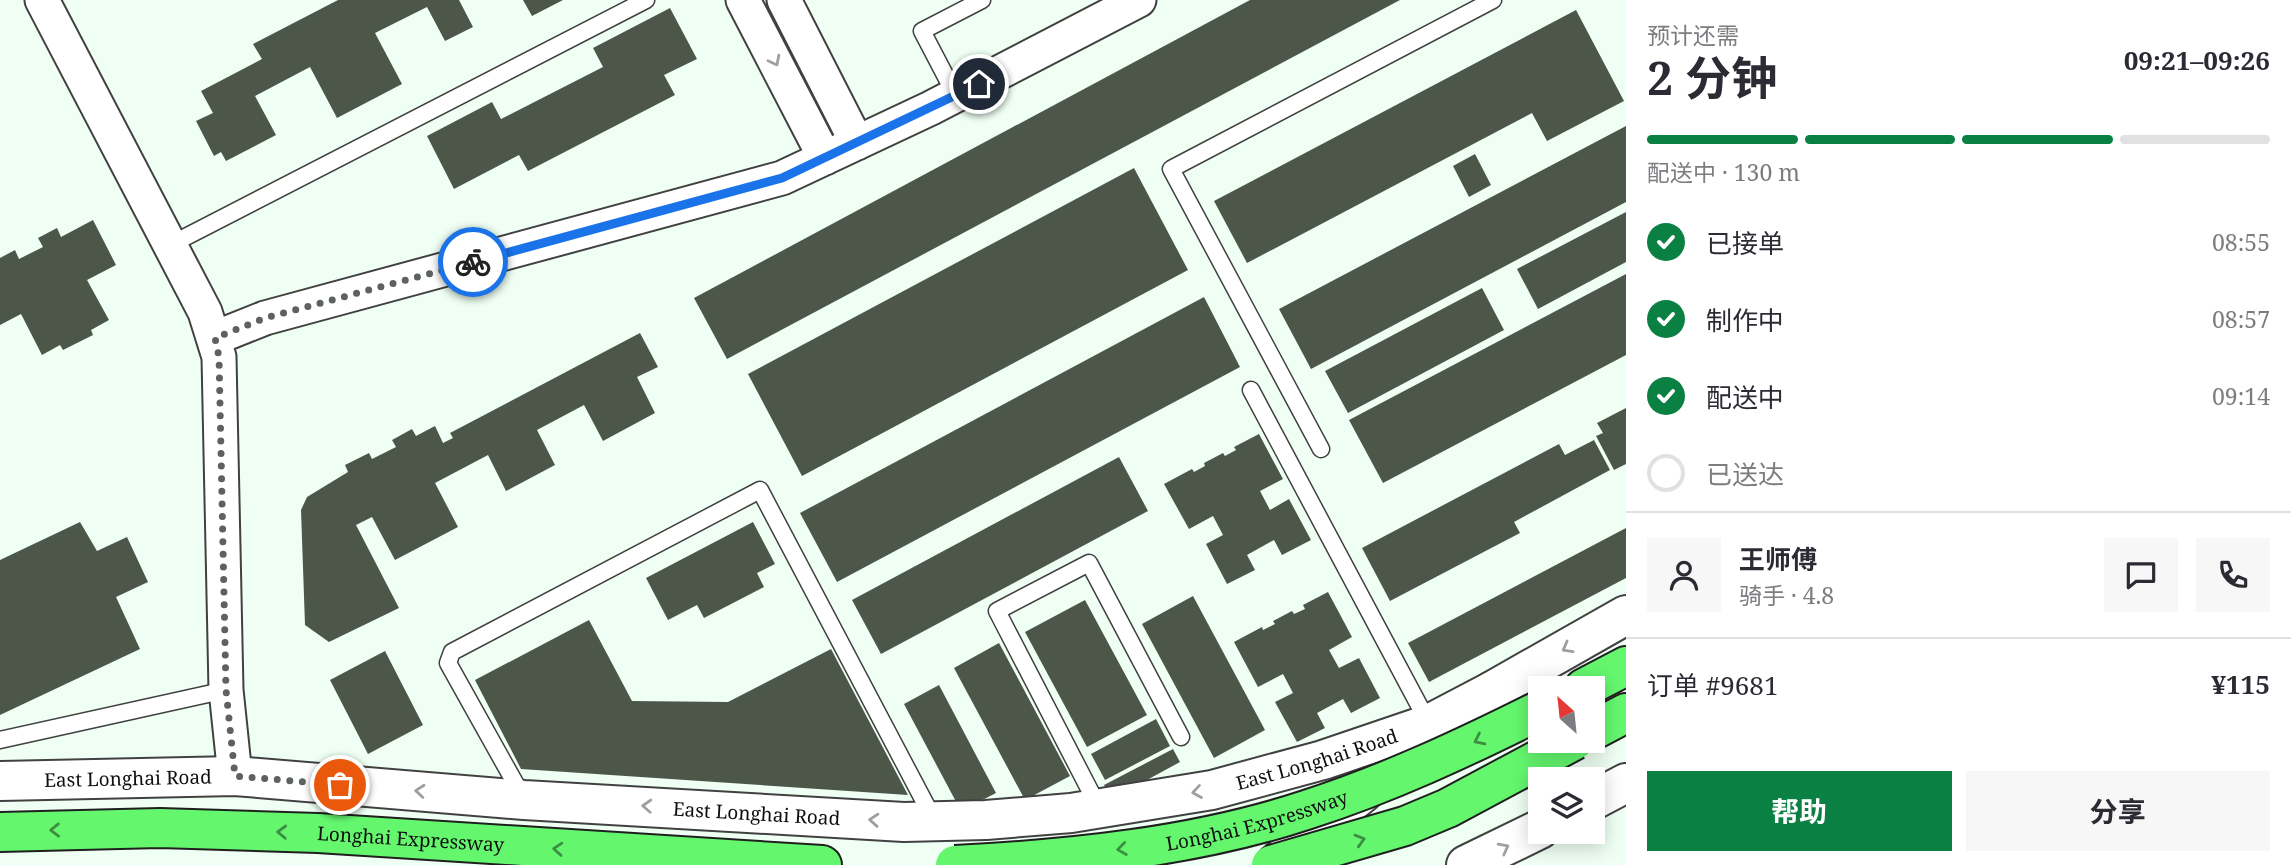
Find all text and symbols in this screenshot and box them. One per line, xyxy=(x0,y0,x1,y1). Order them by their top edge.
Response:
text: 预计还需 xyxy=(1647,19,1739,51)
text: 09:21–09:26 xyxy=(2124,42,2270,78)
text: 2 分钟 xyxy=(1647,46,1777,108)
one-way arrow xyxy=(766,54,780,66)
pin xyxy=(949,54,1009,114)
icon: home xyxy=(960,65,998,103)
text: 配送中 · 130 m xyxy=(1647,156,1800,188)
icon: check xyxy=(1647,223,1685,261)
text: 已接单 xyxy=(1706,225,1784,261)
text: 08:55 xyxy=(2212,226,2270,258)
courier xyxy=(438,227,508,297)
icon: bike xyxy=(454,243,492,281)
icon: check xyxy=(1647,300,1685,338)
text: 制作中 xyxy=(1706,302,1784,338)
text: 08:57 xyxy=(2212,303,2270,335)
icon: check xyxy=(1647,377,1685,415)
text: 配送中 xyxy=(1706,379,1784,415)
text: 09:14 xyxy=(2212,380,2270,412)
text: 已送达 xyxy=(1706,456,1784,492)
button: person xyxy=(1647,538,1721,612)
button: chat xyxy=(2104,538,2178,612)
button: phone xyxy=(2196,538,2270,612)
text: 王师傅 xyxy=(1739,541,1817,577)
text: 骑手 · 4.8 xyxy=(1739,579,1834,611)
one-way arrow xyxy=(1561,640,1574,653)
text: ¥115 xyxy=(2211,666,2270,702)
text: 订单 #9681 xyxy=(1647,667,1778,703)
north arrow xyxy=(1528,676,1605,752)
map controls xyxy=(1528,676,1605,844)
street label: East Longhai Road xyxy=(1233,722,1401,796)
one-way arrow xyxy=(1474,732,1486,746)
pin xyxy=(310,755,370,815)
street label: East Longhai Road xyxy=(44,763,212,793)
icon: bag xyxy=(321,766,359,804)
button: layers xyxy=(1528,767,1605,844)
button: 帮助 xyxy=(1647,771,1952,851)
button: 分享 xyxy=(1966,771,2270,851)
one-way arrow xyxy=(414,784,425,799)
street label: Longhai Expressway xyxy=(1164,784,1352,857)
one-way arrow xyxy=(1191,784,1203,799)
street label: East Longhai Road xyxy=(672,796,841,831)
one-way arrow xyxy=(641,799,652,814)
one-way arrow xyxy=(868,813,879,828)
street label: Longhai Expressway xyxy=(316,820,505,858)
one-way arrow xyxy=(49,822,60,838)
one-way arrow xyxy=(277,824,287,840)
one-way arrow xyxy=(1354,833,1366,848)
one-way arrow xyxy=(1116,841,1128,856)
one-way arrow xyxy=(552,842,563,857)
one-way arrow xyxy=(1497,843,1509,856)

